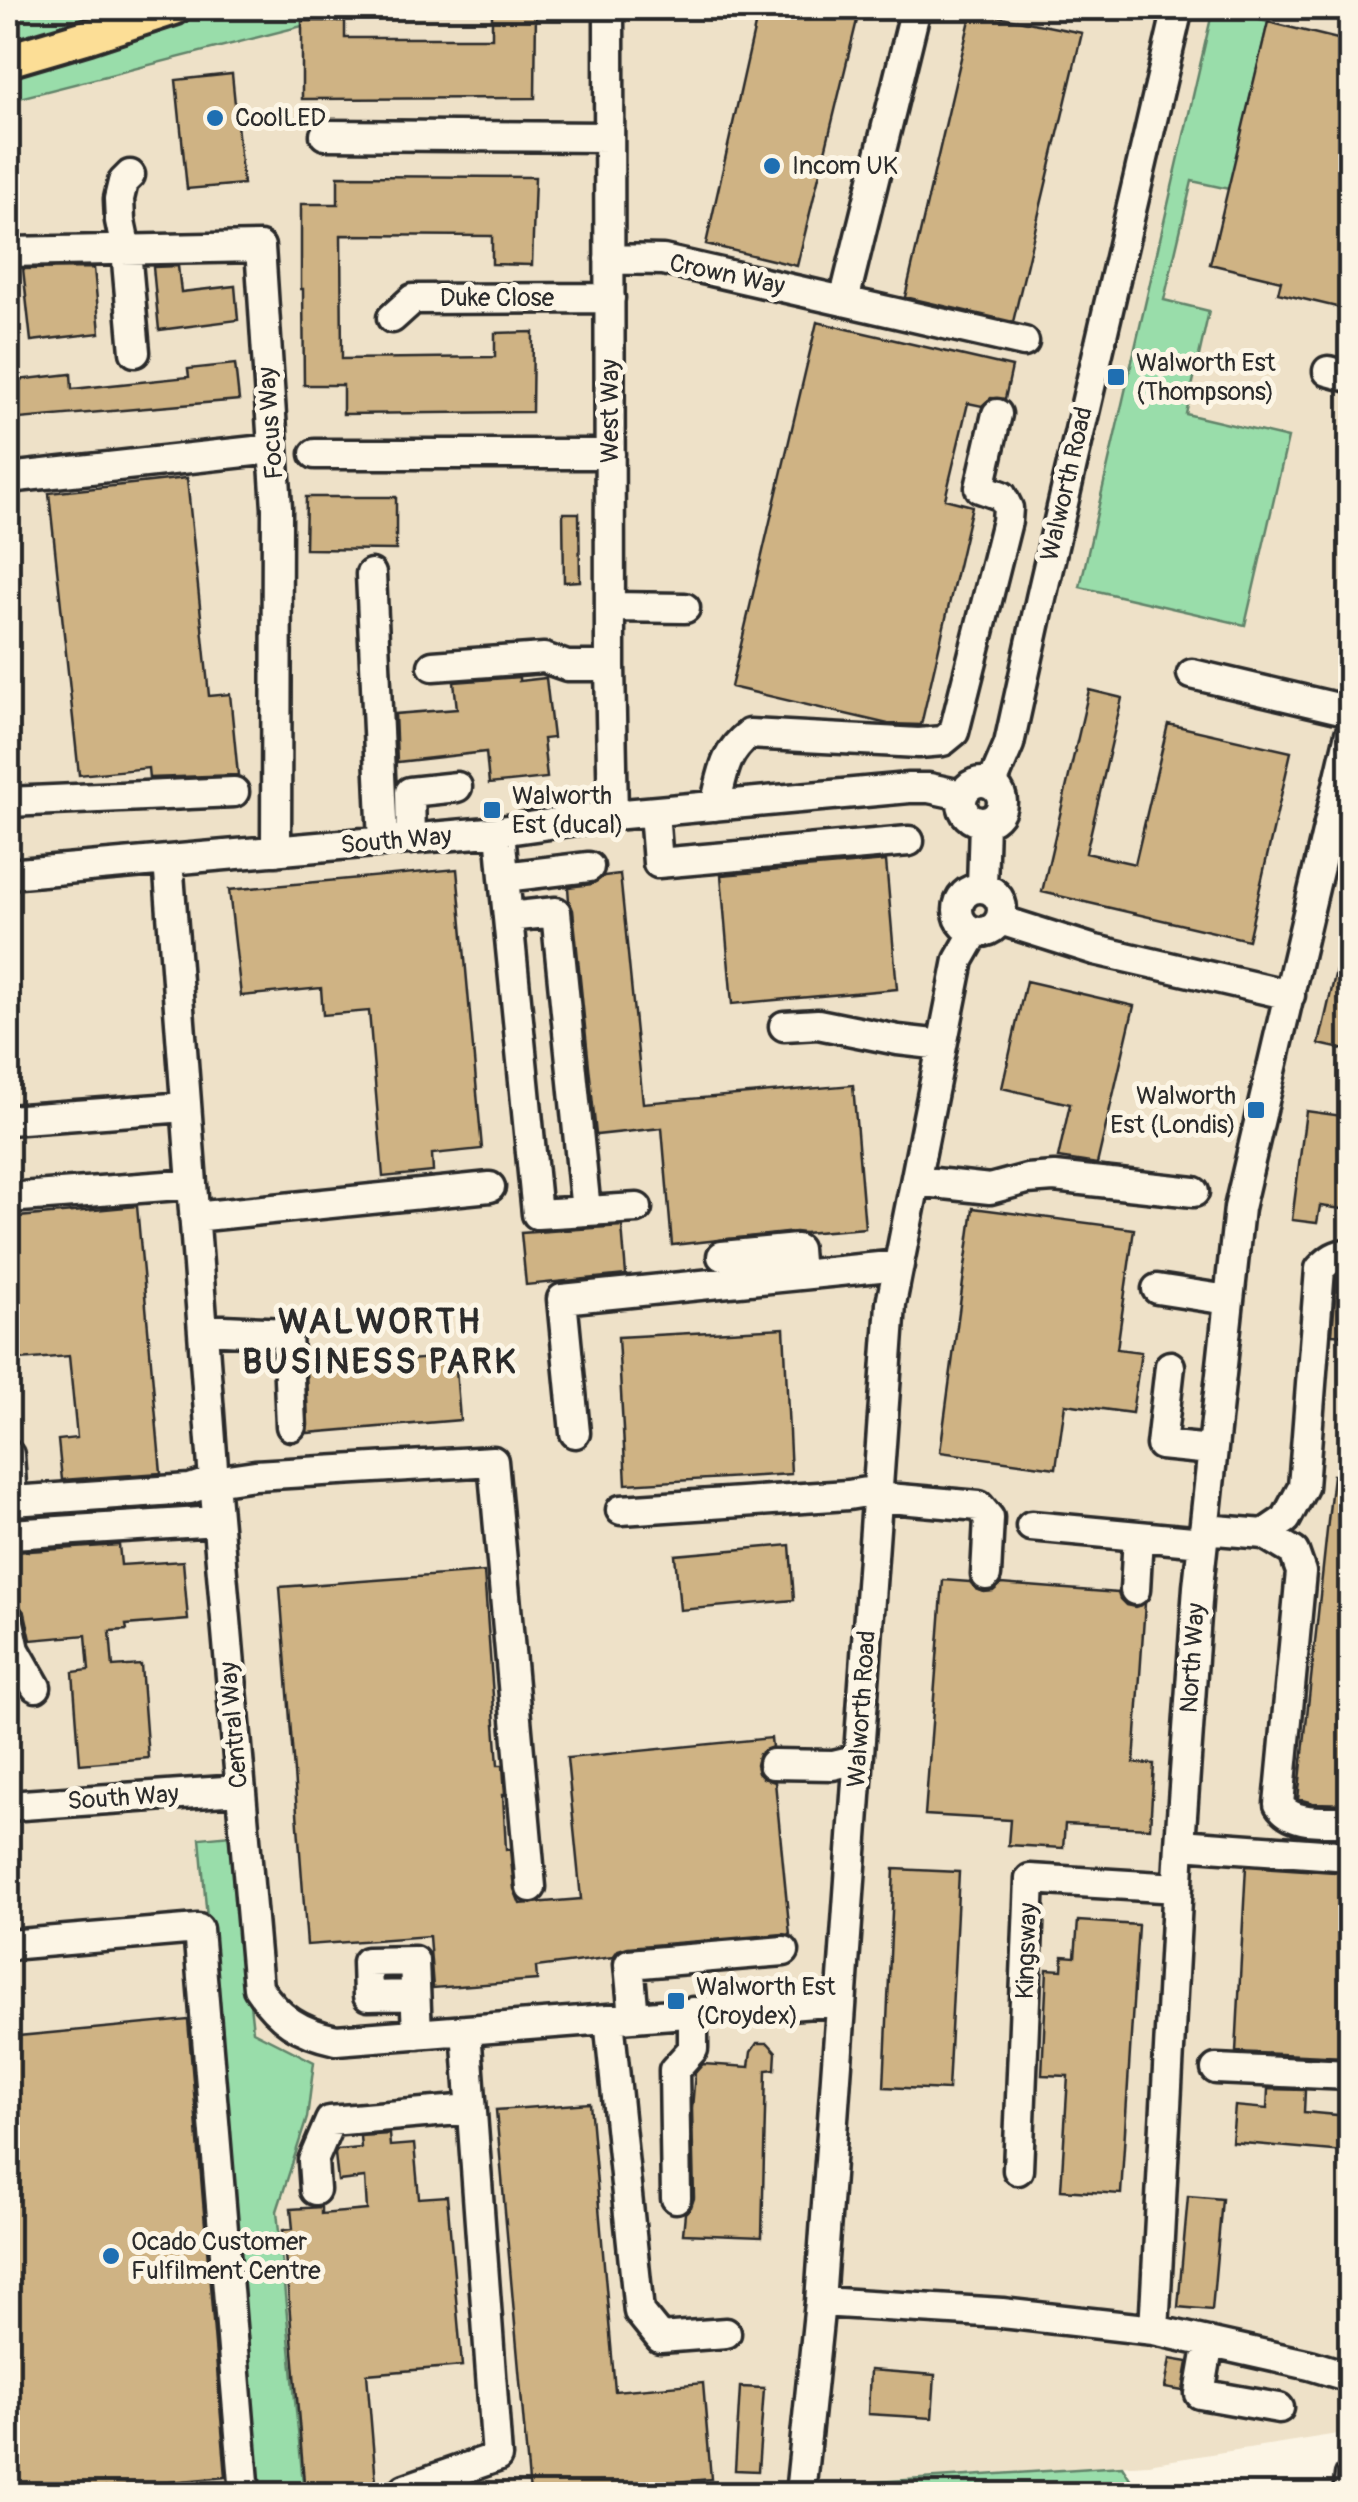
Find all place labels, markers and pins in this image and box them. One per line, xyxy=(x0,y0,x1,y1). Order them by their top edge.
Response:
place label: CoolLED xyxy=(235,103,326,134)
marker: CoolLED xyxy=(204,107,226,129)
place label: Incom UK xyxy=(792,151,898,182)
marker: Incom UK xyxy=(761,155,783,177)
place label: Walworth Est (Thompsons) xyxy=(1136,348,1277,408)
marker: Walworth Est (Thompsons) xyxy=(1105,366,1127,388)
place label: Walworth Est (ducal) xyxy=(512,781,624,841)
marker: Walworth Est (ducal) xyxy=(481,799,503,821)
place label: Walworth Est (Londis) xyxy=(1110,1081,1236,1141)
marker: Walworth Est (Londis) xyxy=(1245,1099,1267,1121)
place label: Walworth Est (Croydex) xyxy=(696,1972,837,2032)
marker: Walworth Est (Croydex) xyxy=(665,1990,687,2012)
place label: Ocado Customer Fulfilment Centre xyxy=(131,2227,321,2287)
marker: Ocado Customer Fulfilment Centre xyxy=(100,2245,122,2267)

